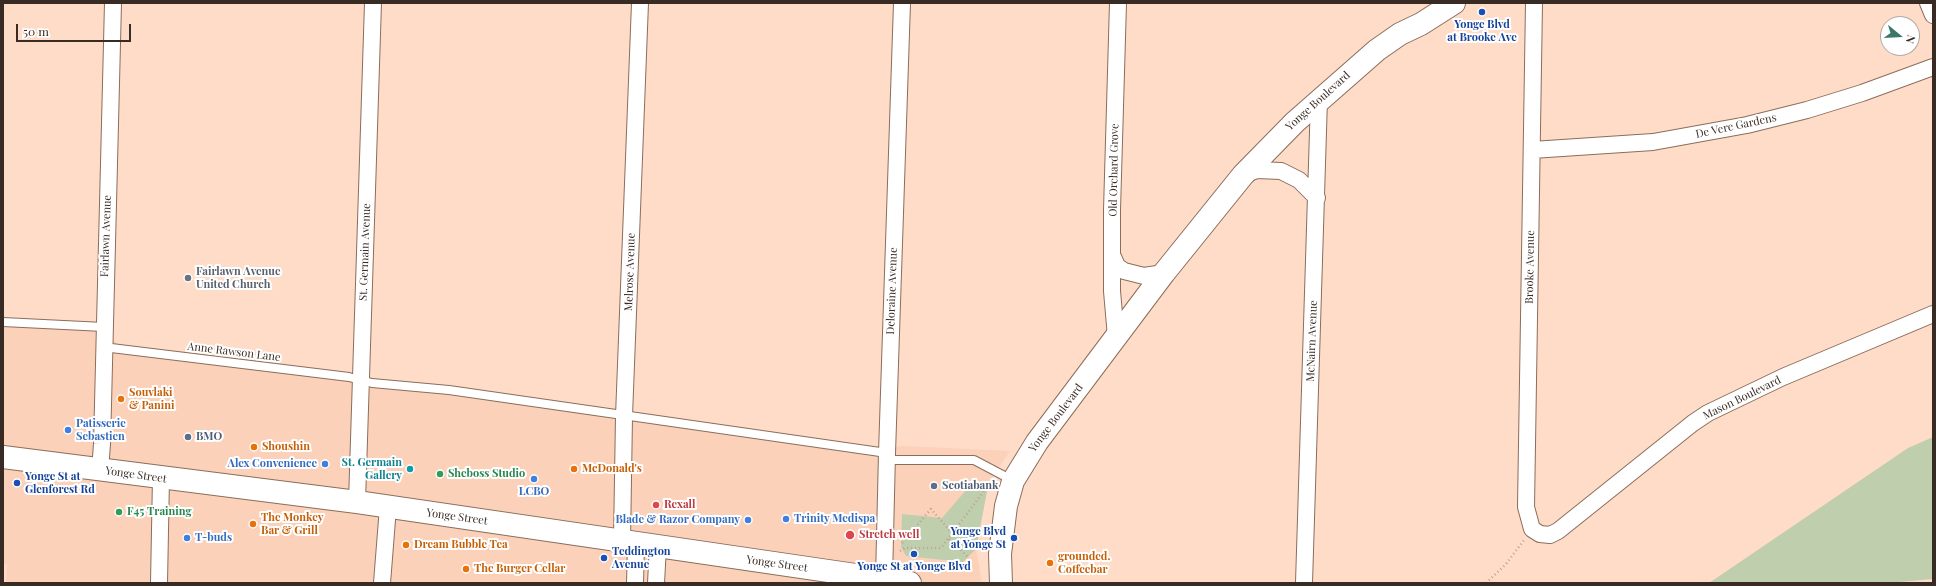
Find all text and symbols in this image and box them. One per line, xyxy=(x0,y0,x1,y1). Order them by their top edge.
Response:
marker: Yonge Blvd at Brooke Ave xyxy=(1477,7,1487,17)
scale bar xyxy=(18,16,133,42)
north arrow xyxy=(1880,16,1920,56)
place label: Yonge Blvd at Brooke Ave xyxy=(1447,18,1517,44)
text: 50 m xyxy=(23,23,49,39)
text: N xyxy=(1903,33,1919,46)
street label: Yonge Boulevard xyxy=(1283,69,1353,133)
street label: De Vere Gardens xyxy=(1694,111,1778,141)
street label: Old Orchard Grove xyxy=(1107,123,1121,217)
street label: Fairlawn Avenue xyxy=(98,195,114,277)
street label: St. Germain Avenue xyxy=(357,203,373,301)
street label: Brooke Avenue xyxy=(1523,230,1537,304)
street label: Melrose Avenue xyxy=(622,233,638,311)
street label: Deloraine Avenue xyxy=(884,247,900,335)
place label: Fairlawn Avenue United Church xyxy=(196,265,281,291)
marker: Fairlawn Avenue United Church xyxy=(183,273,193,283)
street label: McNairn Avenue xyxy=(1304,300,1320,382)
street label: Anne Rawson Lane xyxy=(187,340,281,364)
street label: Mason Boulevard xyxy=(1701,373,1783,423)
street label: Yonge Boulevard xyxy=(1026,381,1086,455)
place label: Souvlaki & Panini xyxy=(129,386,174,412)
marker: Souvlaki & Panini xyxy=(116,394,126,404)
place label: Patisserie Sebastien xyxy=(76,417,126,443)
marker: Patisserie Sebastien xyxy=(63,425,73,435)
place label: BMO xyxy=(196,430,222,444)
marker: BMO xyxy=(183,432,193,442)
place label: Shoushin xyxy=(262,440,310,454)
marker: Shoushin xyxy=(249,442,259,452)
place label: St. Germain Gallery xyxy=(342,456,402,482)
place label: Alex Convenience xyxy=(228,457,317,471)
marker: Alex Convenience xyxy=(320,459,330,469)
place label: McDonald's xyxy=(582,462,642,476)
street label: Yonge Street xyxy=(104,464,168,486)
marker: St. Germain Gallery xyxy=(405,464,415,474)
marker: McDonald's xyxy=(569,464,579,474)
place label: Sheboss Studio xyxy=(448,467,525,481)
marker: Sheboss Studio xyxy=(435,469,445,479)
place label: Yonge St at Glenforest Rd xyxy=(25,470,95,496)
marker: LCBO xyxy=(529,474,539,484)
marker: Yonge St at Glenforest Rd xyxy=(12,478,22,488)
place label: Scotiabank xyxy=(942,479,998,493)
marker: Scotiabank xyxy=(929,481,939,491)
place label: LCBO xyxy=(519,485,549,499)
place label: Rexall xyxy=(664,498,695,512)
marker: Rexall xyxy=(651,500,661,510)
place label: F45 Training xyxy=(127,505,192,519)
street label: Yonge Street xyxy=(425,506,489,528)
marker: F45 Training xyxy=(114,507,124,517)
place label: The Monkey Bar & Grill xyxy=(261,511,323,537)
place label: Trinity Medispa xyxy=(794,512,875,526)
place label: Blade & Razor Company xyxy=(615,513,740,527)
marker: Trinity Medispa xyxy=(781,514,791,524)
marker: Blade & Razor Company xyxy=(743,515,753,525)
marker: The Monkey Bar & Grill xyxy=(248,519,258,529)
place label: Yonge Blvd at Yonge St xyxy=(950,525,1006,551)
place label: Stretch well xyxy=(859,528,919,542)
marker: Stretch well xyxy=(844,529,856,541)
place label: T-buds xyxy=(195,531,232,545)
marker: T-buds xyxy=(182,533,192,543)
marker: Yonge Blvd at Yonge St xyxy=(1009,533,1019,543)
place label: Dream Bubble Tea xyxy=(414,538,508,552)
marker: Dream Bubble Tea xyxy=(401,540,411,550)
place label: Teddington Avenue xyxy=(612,545,671,571)
marker: Yonge St at Yonge Blvd xyxy=(909,549,919,559)
place label: grounded. Coffeebar xyxy=(1058,550,1110,576)
marker: Teddington Avenue xyxy=(599,553,609,563)
street label: Yonge Street xyxy=(745,553,809,575)
marker: grounded. Coffeebar xyxy=(1045,558,1055,568)
place label: Yonge St at Yonge Blvd xyxy=(857,560,971,574)
place label: The Burger Cellar xyxy=(474,562,565,576)
marker: The Burger Cellar xyxy=(461,564,471,574)

